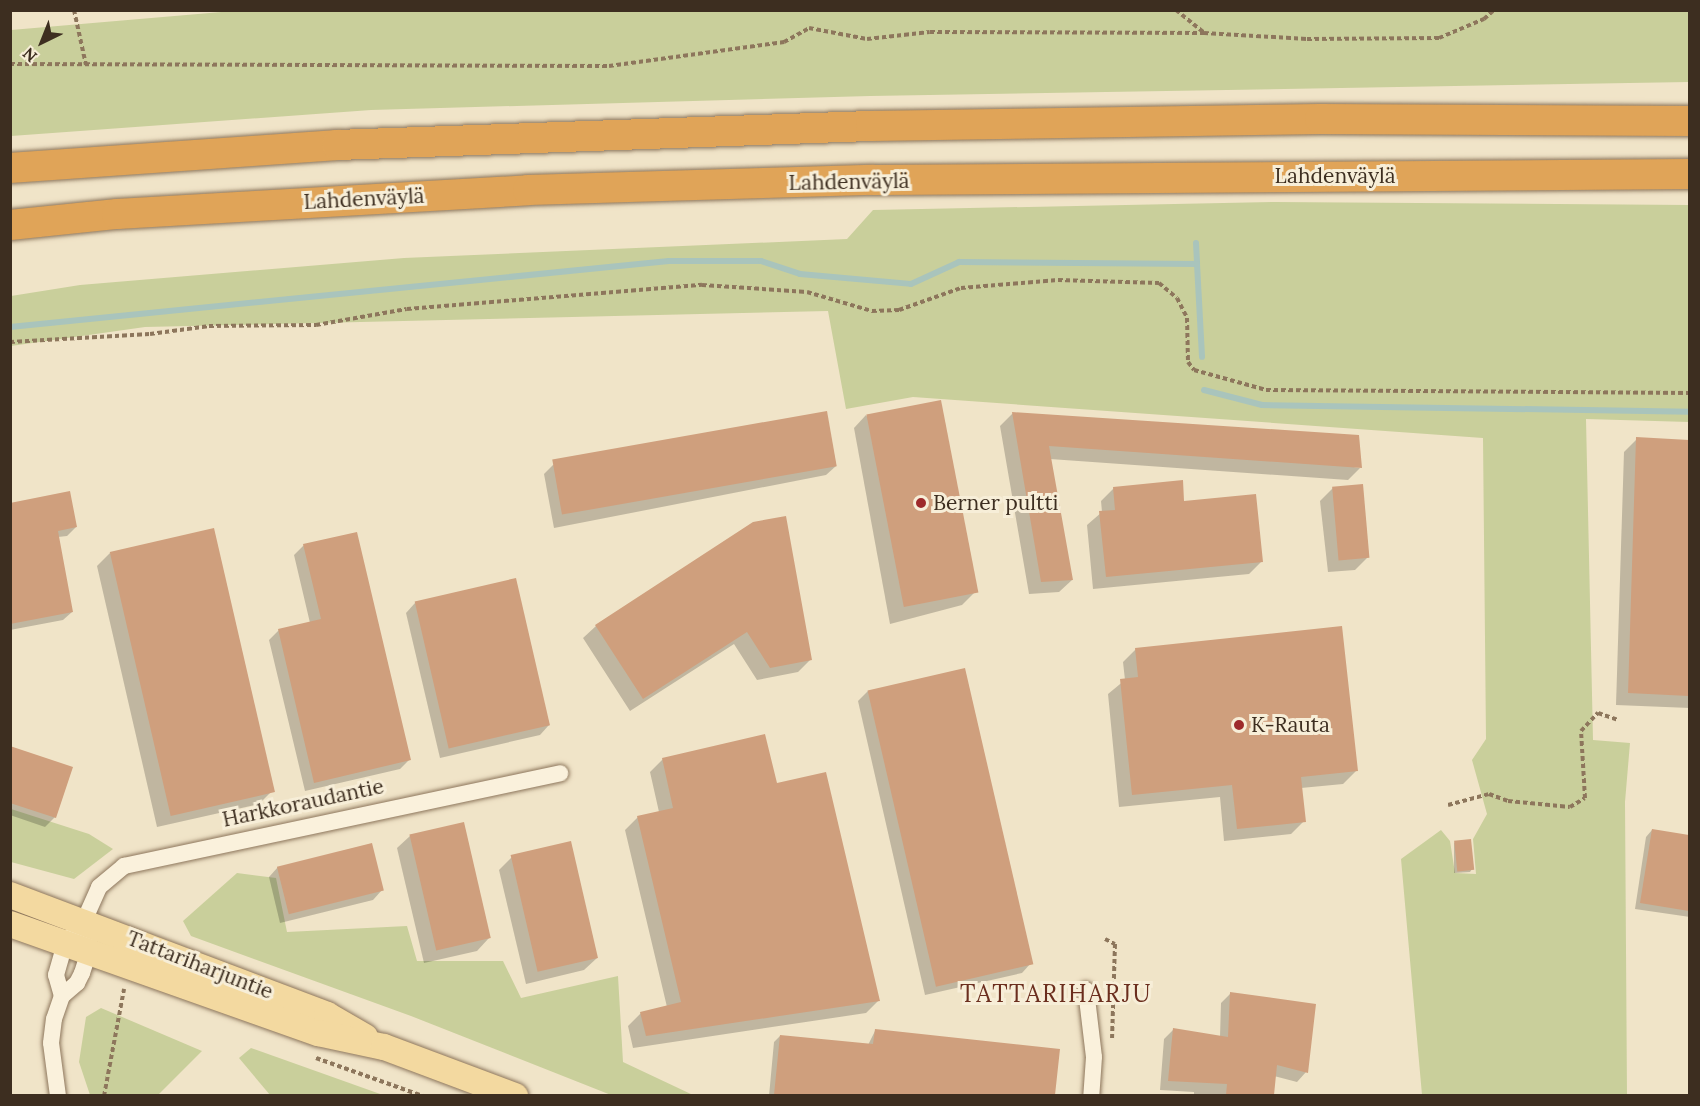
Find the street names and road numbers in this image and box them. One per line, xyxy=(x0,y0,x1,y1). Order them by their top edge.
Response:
street label: Lahdenväylä xyxy=(1275,163,1395,189)
street label: Lahdenväylä xyxy=(788,168,910,196)
street label: Lahdenväylä xyxy=(303,183,425,215)
street label: Harkkoraudantie xyxy=(220,774,386,832)
street label: Tattariharjuntie xyxy=(123,926,277,1004)

